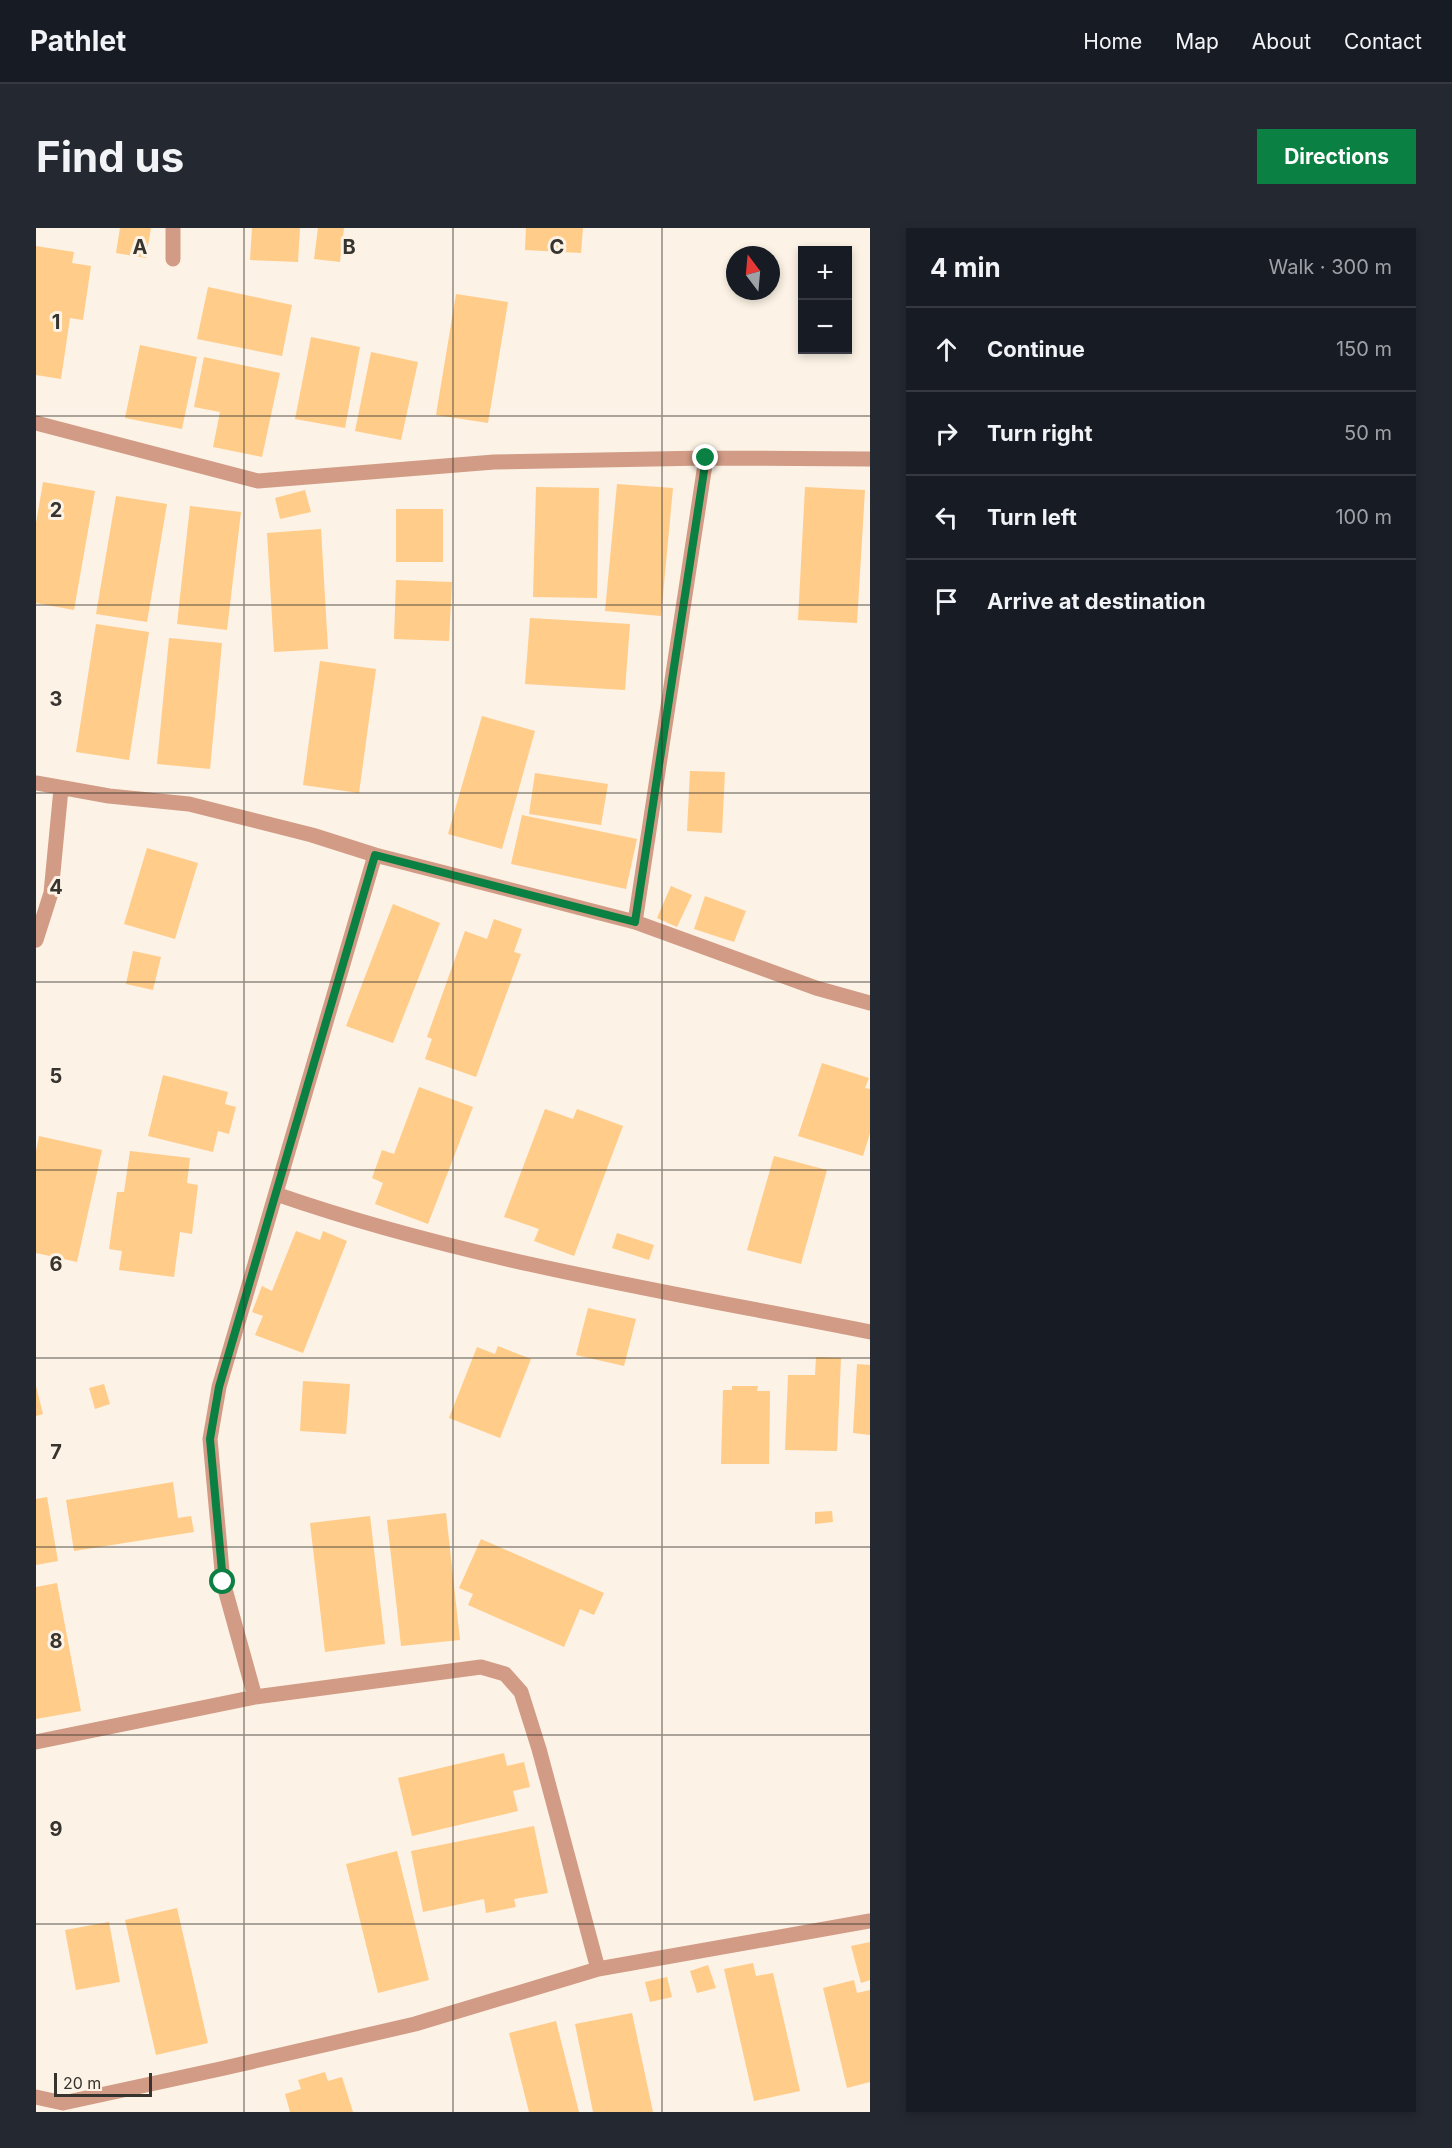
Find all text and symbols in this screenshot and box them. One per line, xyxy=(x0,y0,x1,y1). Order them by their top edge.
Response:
text: Pathlet xyxy=(30,24,126,58)
text: Home xyxy=(1083,29,1142,54)
text: Map xyxy=(1175,29,1219,54)
text: About xyxy=(1252,29,1311,54)
text: Contact xyxy=(1344,29,1422,54)
button: Directions xyxy=(1257,129,1416,184)
text: Find us xyxy=(36,131,184,182)
text: A xyxy=(133,235,148,259)
text: B xyxy=(342,235,356,259)
text: C xyxy=(550,235,564,259)
north arrow xyxy=(726,246,780,300)
map controls xyxy=(798,246,852,354)
button: + xyxy=(798,246,852,300)
text: 4 min xyxy=(930,252,1001,283)
text: Walk · 300 m xyxy=(1269,255,1392,279)
button: − xyxy=(798,300,852,354)
text: 1 xyxy=(52,310,60,334)
icon: ahead xyxy=(930,333,963,366)
text: Continue xyxy=(987,336,1085,362)
text: 150 m xyxy=(1336,337,1392,361)
icon: right xyxy=(930,417,963,450)
text: Turn right xyxy=(987,420,1093,446)
text: 50 m xyxy=(1344,421,1392,445)
route end xyxy=(692,444,718,470)
text: 2 xyxy=(50,498,62,522)
icon: left xyxy=(930,501,963,534)
text: Turn left xyxy=(987,504,1077,530)
text: 100 m xyxy=(1335,505,1392,529)
icon: arrive xyxy=(930,585,963,618)
text: Arrive at destination xyxy=(987,588,1206,614)
text: 3 xyxy=(50,687,62,711)
text: 4 xyxy=(49,875,63,899)
text: 5 xyxy=(50,1064,62,1088)
text: 6 xyxy=(50,1252,63,1276)
text: 7 xyxy=(50,1440,62,1464)
route start xyxy=(209,1568,235,1594)
text: 8 xyxy=(49,1629,63,1653)
text: 9 xyxy=(50,1817,63,1841)
scale bar xyxy=(54,2070,152,2098)
text: 20 m xyxy=(63,2073,101,2093)

